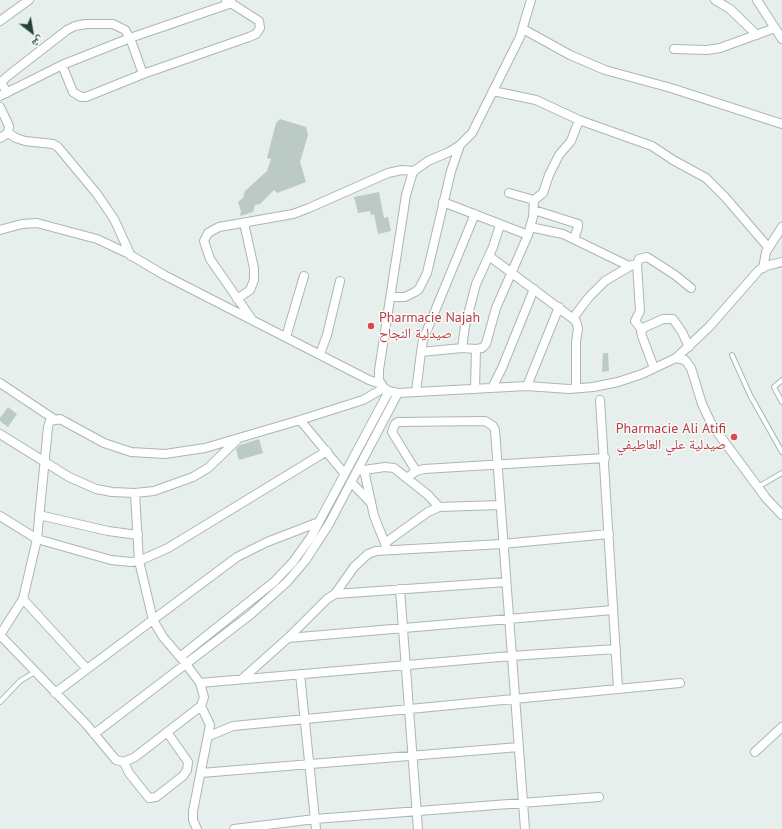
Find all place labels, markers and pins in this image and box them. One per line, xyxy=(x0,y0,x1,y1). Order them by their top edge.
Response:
place label: Pharmacie Najah صيدلية النجاح xyxy=(379,310,480,342)
marker: Pharmacie Najah صيدلية النجاح xyxy=(366,321,376,331)
place label: Pharmacie Ali Atifi صيدلية علي العاطيفي xyxy=(616,421,726,454)
marker: Pharmacie Ali Atifi صيدلية علي العاطيفي xyxy=(729,432,739,442)

